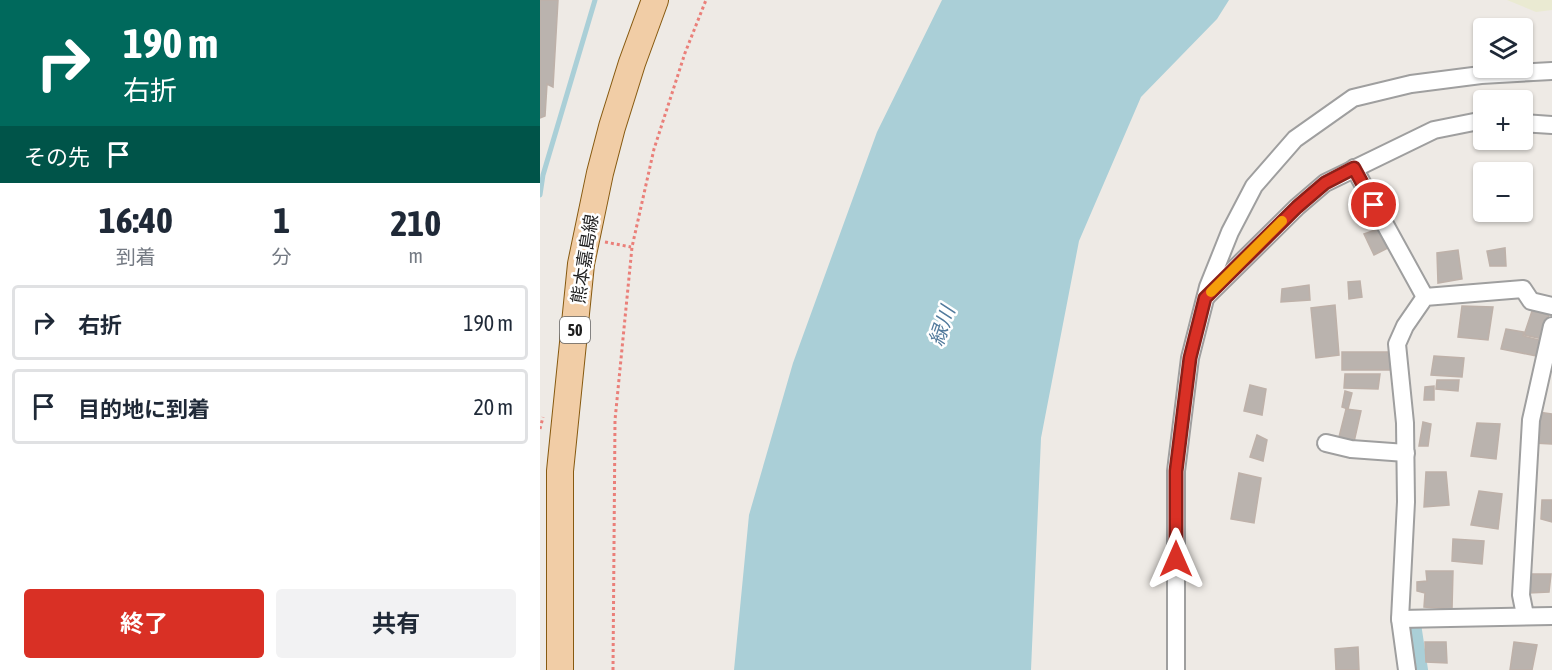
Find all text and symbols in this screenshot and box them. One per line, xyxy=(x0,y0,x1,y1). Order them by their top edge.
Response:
map controls xyxy=(1473,18,1533,222)
button: layers xyxy=(1473,18,1533,78)
text: 190 m xyxy=(123,19,218,67)
icon: right xyxy=(24,24,102,102)
text: 右折 xyxy=(123,75,177,106)
button: + xyxy=(1473,90,1533,150)
icon: arrive xyxy=(102,138,135,171)
text: その先 xyxy=(24,144,90,170)
button: − xyxy=(1473,162,1533,222)
pin xyxy=(1348,179,1399,230)
icon: arrive xyxy=(1357,188,1390,221)
text: 16:40 xyxy=(99,199,173,241)
text: 1 xyxy=(273,199,290,241)
text: 210 xyxy=(390,202,441,244)
street label: 熊本嘉島線 xyxy=(567,213,602,305)
text: m xyxy=(409,244,423,267)
text: 到着 xyxy=(116,245,156,268)
text: 分 xyxy=(272,245,292,268)
water label: 緑川 xyxy=(924,301,960,348)
icon: right xyxy=(27,306,60,339)
text: 190 m xyxy=(463,310,513,336)
text: 右折 xyxy=(78,312,122,338)
road number: 50 xyxy=(560,317,590,343)
icon: arrive xyxy=(27,390,60,423)
text: 20 m xyxy=(473,394,513,420)
text: 目的地に到着 xyxy=(78,396,210,422)
position arrow xyxy=(1144,527,1208,591)
button: 終了 xyxy=(24,589,264,658)
button: 共有 xyxy=(276,589,516,658)

